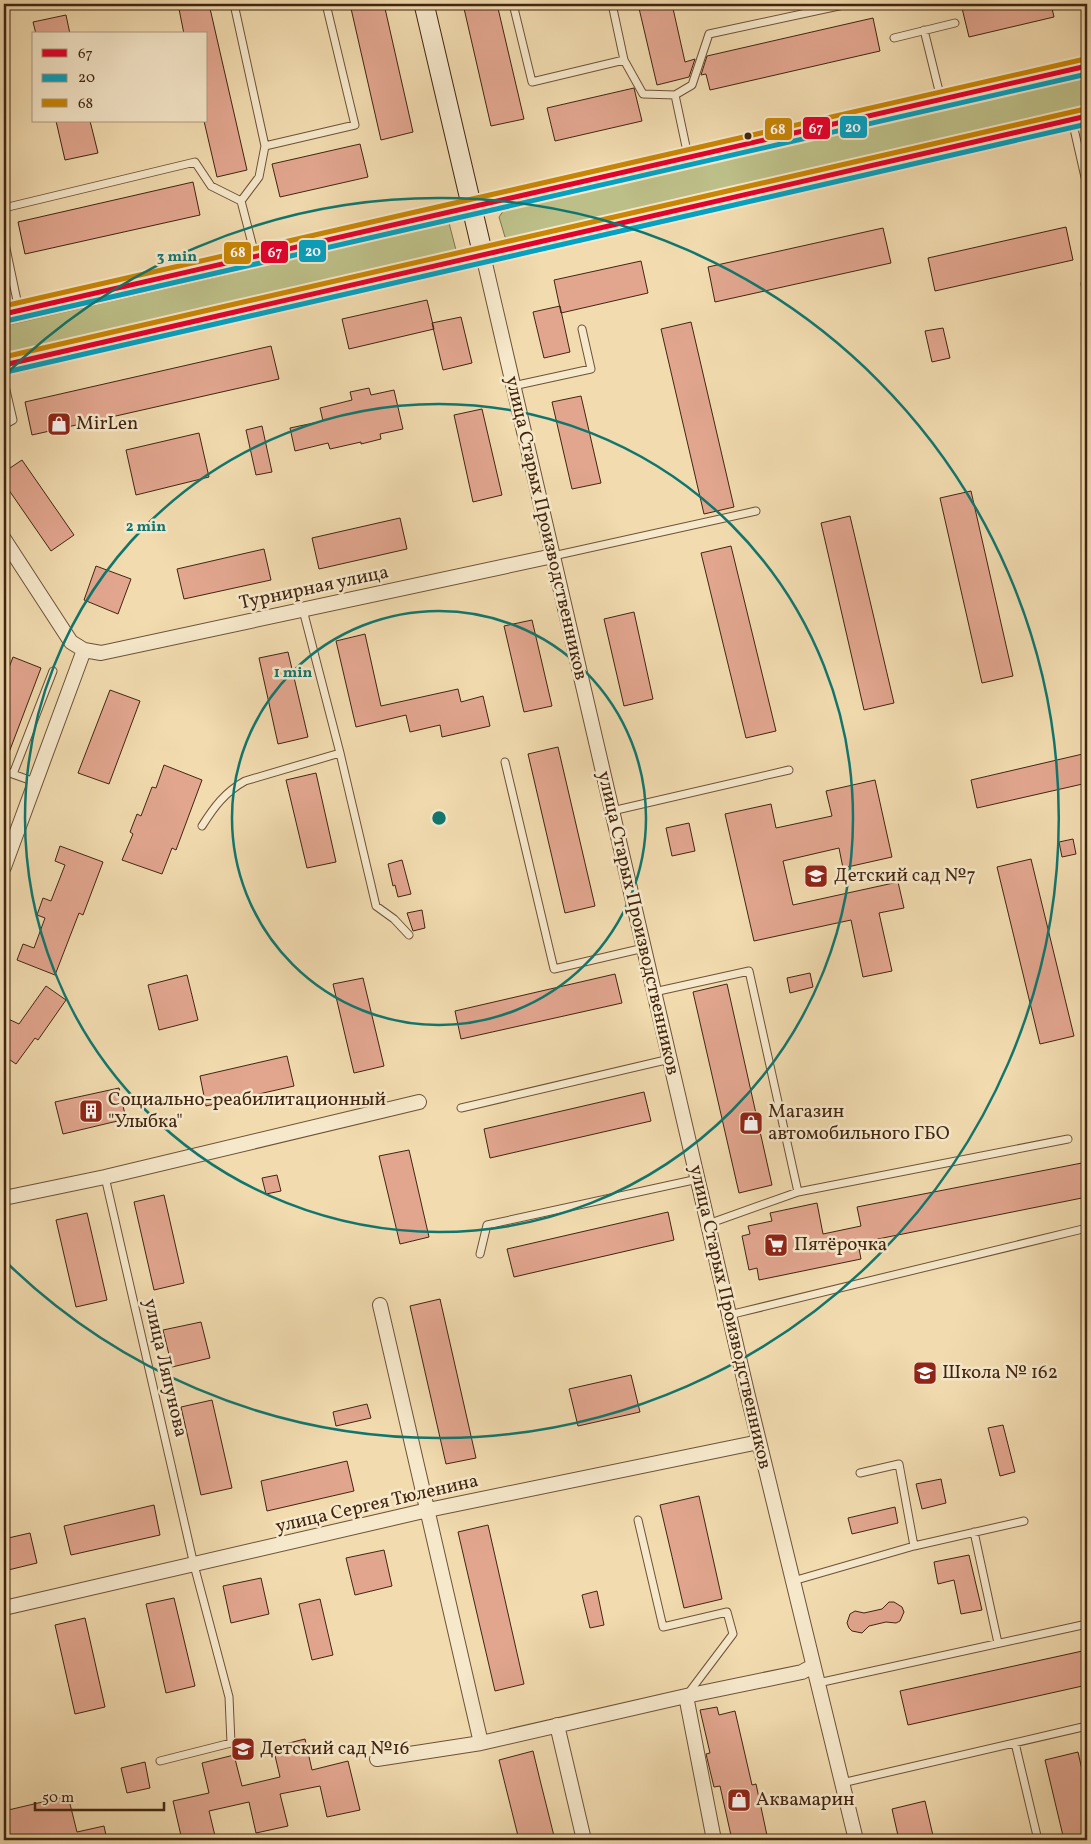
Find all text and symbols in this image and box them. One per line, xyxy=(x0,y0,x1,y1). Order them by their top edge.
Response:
legend xyxy=(32,32,208,122)
text: 67 xyxy=(78,44,93,65)
text: 20 xyxy=(78,68,95,89)
text: 68 xyxy=(78,94,93,115)
line badge: 20 xyxy=(839,115,868,139)
line badge: 67 xyxy=(802,116,831,140)
line badge: 68 xyxy=(764,117,793,141)
text: 20 xyxy=(845,119,861,138)
text: 67 xyxy=(809,120,823,139)
text: 68 xyxy=(770,121,786,140)
unlabelled marker xyxy=(743,131,753,141)
line badge: 20 xyxy=(298,239,327,263)
line badge: 67 xyxy=(260,240,289,264)
line badge: 68 xyxy=(223,241,252,265)
text: 20 xyxy=(305,243,321,262)
text: 68 xyxy=(230,244,246,263)
text: 67 xyxy=(268,244,282,263)
text: 3 min xyxy=(157,247,197,268)
street label: улица Старых Производственников xyxy=(498,373,594,683)
shop icon: MirLen xyxy=(46,411,72,437)
place label: MirLen xyxy=(76,411,138,437)
text: 2 min xyxy=(126,517,166,538)
street label: Турнирная улица xyxy=(237,559,391,617)
text: 1 min xyxy=(274,663,312,684)
street label: улица Старых Производственников xyxy=(590,768,686,1078)
centre of rings xyxy=(430,809,448,827)
school or university icon: Детский сад №7 xyxy=(803,863,829,889)
place label: Детский сад №7 xyxy=(834,863,976,889)
place label: Социально-реабилитационный "Улыбка" xyxy=(108,1087,386,1135)
building icon: Социально-реабилитационный "Улыбка" xyxy=(78,1098,104,1124)
place label: Магазин автомобильного ГБО xyxy=(768,1099,950,1147)
shop icon: Магазин автомобильного ГБО xyxy=(738,1110,764,1136)
street label: улица Старых Производственников xyxy=(682,1162,778,1472)
supermarket icon: Пятёрочка xyxy=(763,1232,789,1258)
place label: Пятёрочка xyxy=(794,1232,887,1258)
street label: улица Ляпунова xyxy=(136,1296,194,1440)
school or university icon: Школа № 162 xyxy=(912,1360,938,1386)
place label: Школа № 162 xyxy=(942,1360,1058,1386)
street label: улица Сергея Тюленина xyxy=(273,1468,481,1540)
school or university icon: Детский сад №16 xyxy=(230,1736,256,1762)
place label: Детский сад №16 xyxy=(260,1736,409,1762)
scale bar xyxy=(35,1779,164,1811)
shop icon: Аквамарин xyxy=(726,1787,752,1813)
place label: Аквамарин xyxy=(756,1787,855,1813)
text: 50 m xyxy=(42,1788,74,1809)

